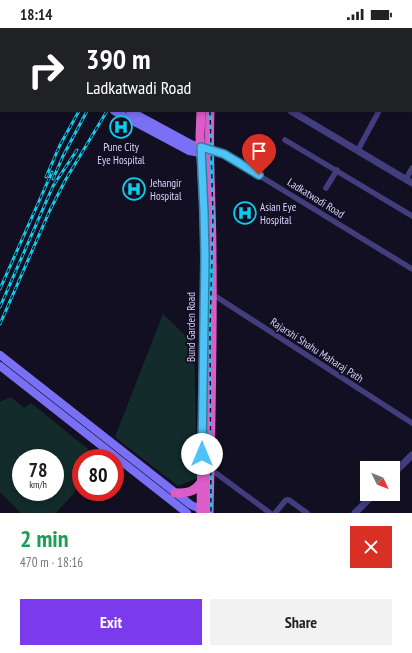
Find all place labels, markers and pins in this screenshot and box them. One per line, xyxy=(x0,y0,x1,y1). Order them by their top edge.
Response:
hospital icon: Pune City Eye Hospital xyxy=(108,114,134,140)
pin xyxy=(242,134,276,175)
place label: Pune City Eye Hospital xyxy=(97,140,145,167)
hospital icon: Jehangir Hospital xyxy=(121,176,147,202)
place label: Jehangir Hospital xyxy=(149,176,182,203)
hospital icon: Asian Eye Hospital xyxy=(232,200,258,226)
place label: Asian Eye Hospital xyxy=(260,200,297,227)

